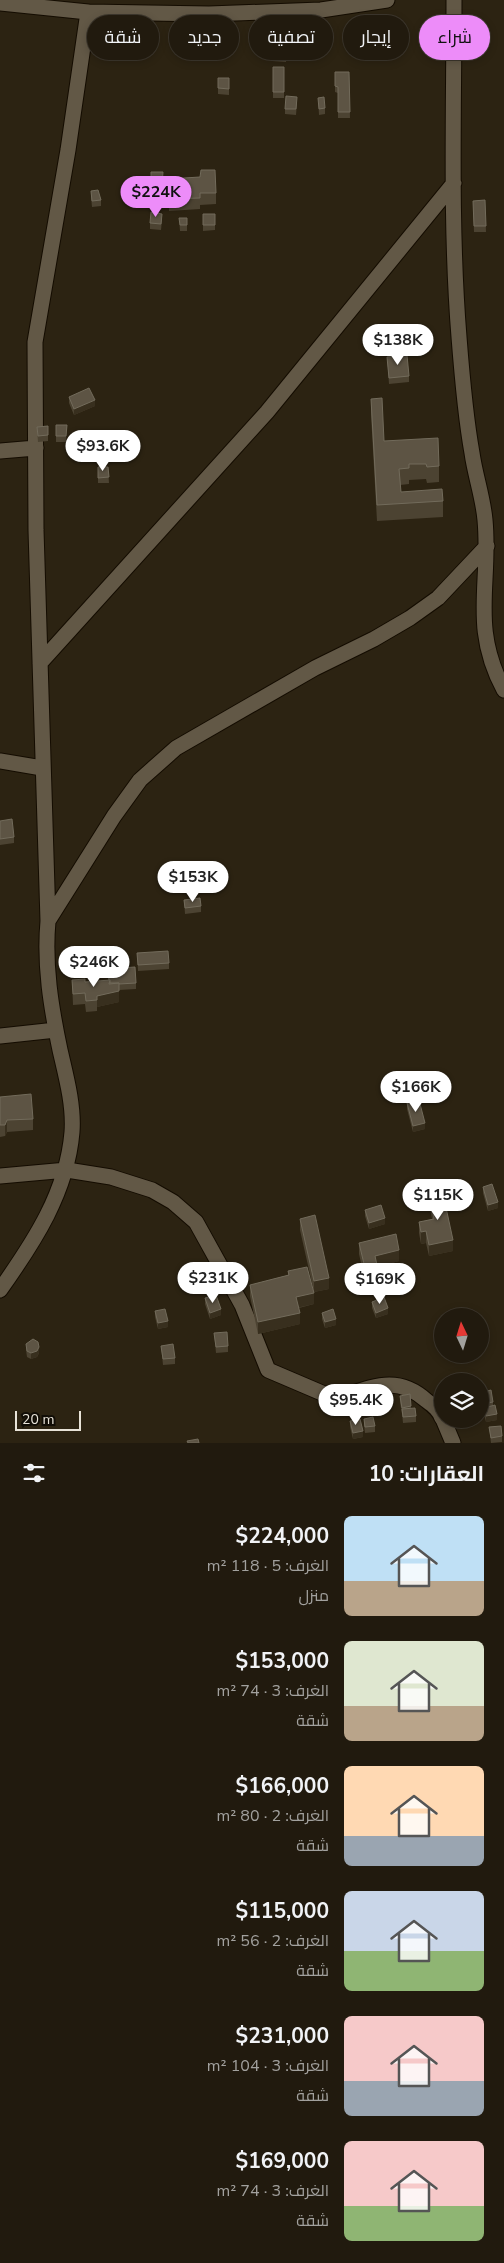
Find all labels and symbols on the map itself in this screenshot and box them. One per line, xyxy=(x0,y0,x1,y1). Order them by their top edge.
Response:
pin: $224K xyxy=(121,176,191,218)
pin: $138K xyxy=(363,324,433,366)
pin: $93.6K xyxy=(62,430,144,472)
pin: $153K xyxy=(158,860,228,903)
pin: $246K xyxy=(59,946,129,988)
pin: $166K xyxy=(381,1070,451,1113)
pin: $115K xyxy=(403,1178,473,1221)
pin: $231K xyxy=(178,1262,248,1304)
pin: $169K xyxy=(345,1262,415,1305)
north arrow xyxy=(434,1308,489,1362)
pin: $95.4K xyxy=(315,1384,397,1426)
scale bar xyxy=(15,1408,81,1431)

